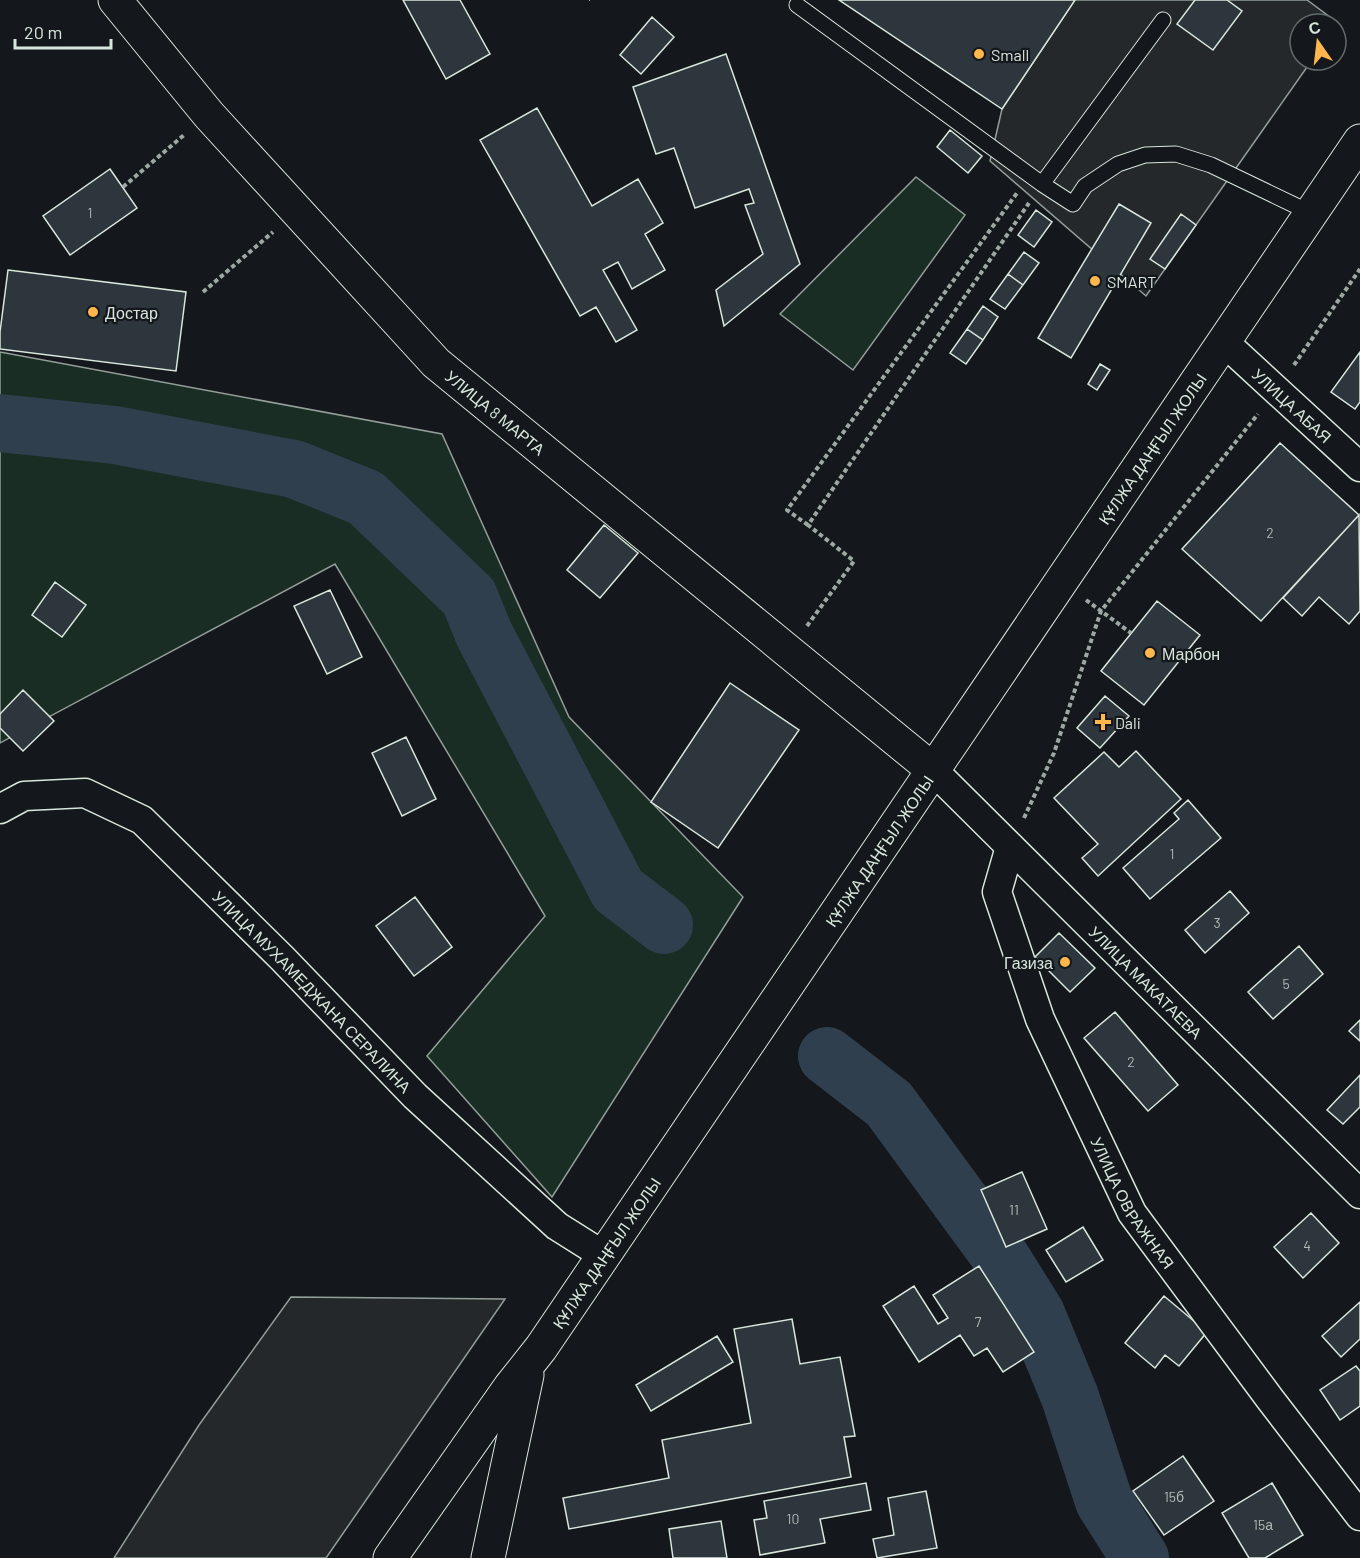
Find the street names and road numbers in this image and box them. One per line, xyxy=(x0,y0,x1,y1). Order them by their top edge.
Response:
street label: УЛИЦА АБАЯ xyxy=(1249,364,1336,446)
street label: УЛИЦА 8 МАРТА xyxy=(442,366,550,458)
street label: ҚҰЛЖА ДАҢҒЫЛ ЖОЛЫ xyxy=(1094,369,1209,527)
street label: ҚҰЛЖА ДАҢҒЫЛ ЖОЛЫ xyxy=(821,771,937,930)
street label: УЛИЦА МУХАМЕДЖАНА СЕРАЛИНА xyxy=(209,886,416,1096)
street label: УЛИЦА МАКАТАЕВА xyxy=(1086,922,1207,1042)
street label: УЛИЦА ОВРАЖНАЯ xyxy=(1088,1134,1179,1272)
street label: ҚҰЛЖА ДАҢҒЫЛ ЖОЛЫ xyxy=(548,1173,664,1332)

